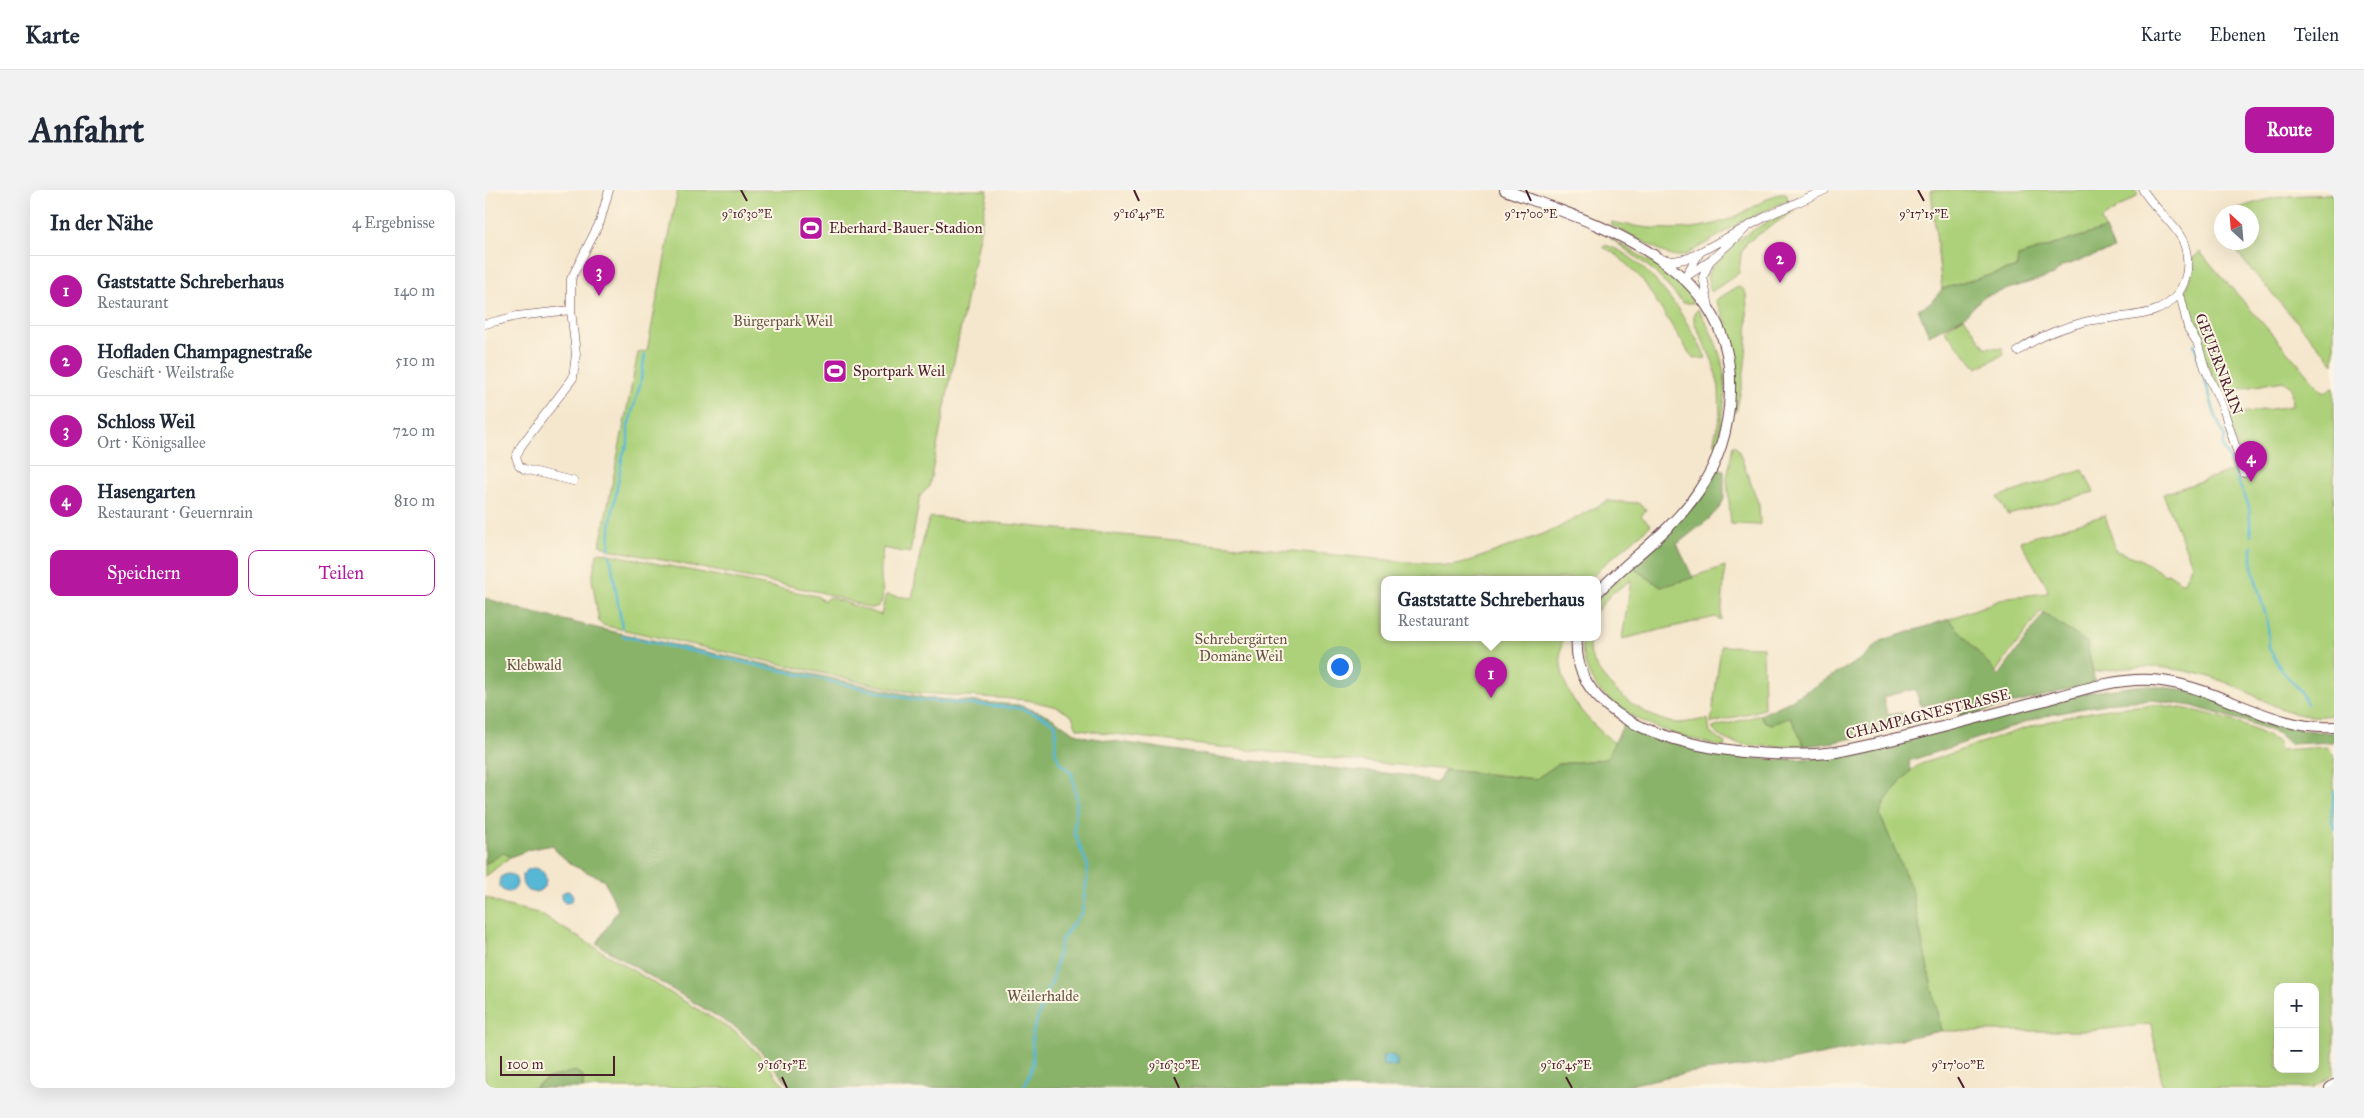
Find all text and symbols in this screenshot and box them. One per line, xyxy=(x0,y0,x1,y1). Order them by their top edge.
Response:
text: Karte xyxy=(25,20,80,50)
text: Karte xyxy=(2141,24,2182,46)
text: Ebenen xyxy=(2210,24,2266,46)
text: Teilen xyxy=(2294,24,2339,46)
button: Route xyxy=(2245,107,2334,153)
text: Anfahrt xyxy=(30,109,144,152)
north arrow xyxy=(2214,205,2259,250)
text: 9°16'30"E xyxy=(722,207,773,221)
text: 9°16'45"E xyxy=(1113,207,1165,221)
text: 9°17'00"E xyxy=(1504,207,1558,221)
text: 9°17'15"E xyxy=(1899,207,1949,221)
text: In der Nähe xyxy=(50,210,153,236)
text: 4 Ergebnisse xyxy=(352,213,435,232)
sports icon: Eberhard-Bauer-Stadion xyxy=(798,215,824,241)
place label: Eberhard-Bauer-Stadion xyxy=(829,219,983,237)
pin: 2 xyxy=(1764,242,1796,283)
pin: 3 xyxy=(583,255,615,296)
text: Gaststatte Schreberhaus xyxy=(97,270,284,293)
text: 1 xyxy=(63,281,69,300)
text: 140 m xyxy=(394,281,435,300)
text: Restaurant xyxy=(97,293,169,312)
street label: GEUERNRAIN xyxy=(2191,311,2247,418)
park label: Bürgerpark Weil xyxy=(733,312,834,330)
text: Hofladen Champagnestraße xyxy=(97,340,312,363)
text: 2 xyxy=(62,351,70,370)
text: 510 m xyxy=(395,351,435,370)
sports icon: Sportpark Weil xyxy=(822,358,848,384)
place label: Sportpark Weil xyxy=(853,362,946,380)
text: Geschäft · Weilstraße xyxy=(97,363,234,382)
text: Schloss Weil xyxy=(97,410,195,433)
text: 3 xyxy=(63,421,69,440)
text: 720 m xyxy=(392,421,435,440)
text: Ort · Königsallee xyxy=(97,433,206,452)
pin: 4 xyxy=(2235,441,2267,482)
text: Hasengarten xyxy=(97,480,196,503)
text: 4 xyxy=(62,491,70,510)
text: 810 m xyxy=(394,491,435,510)
text: Restaurant · Geuernrain xyxy=(97,503,253,522)
button: Speichern xyxy=(50,550,238,596)
button: Teilen xyxy=(248,550,435,596)
popup xyxy=(1381,576,1601,641)
text: Gaststatte Schreberhaus xyxy=(1398,588,1584,611)
text: Restaurant xyxy=(1398,611,1469,630)
park label: Schrebergärten Domäne Weil xyxy=(1195,630,1287,665)
your location xyxy=(1327,654,1353,680)
park label: Klebwald xyxy=(506,656,562,674)
pin: 1 xyxy=(1475,657,1507,698)
street label: CHAMPAGNESTRASSE xyxy=(1844,685,2012,743)
map controls xyxy=(2274,983,2319,1073)
button: + xyxy=(2274,983,2319,1028)
park label: Weilerhalde xyxy=(1007,987,1079,1005)
button: − xyxy=(2274,1028,2319,1073)
scale bar xyxy=(500,1053,615,1076)
text: 100 m xyxy=(507,1056,544,1073)
text: 9°16'15"E xyxy=(757,1058,807,1072)
text: 9°16'30"E xyxy=(1149,1058,1200,1072)
text: 9°16'45"E xyxy=(1540,1058,1592,1072)
text: 9°17'00"E xyxy=(1931,1058,1985,1072)

